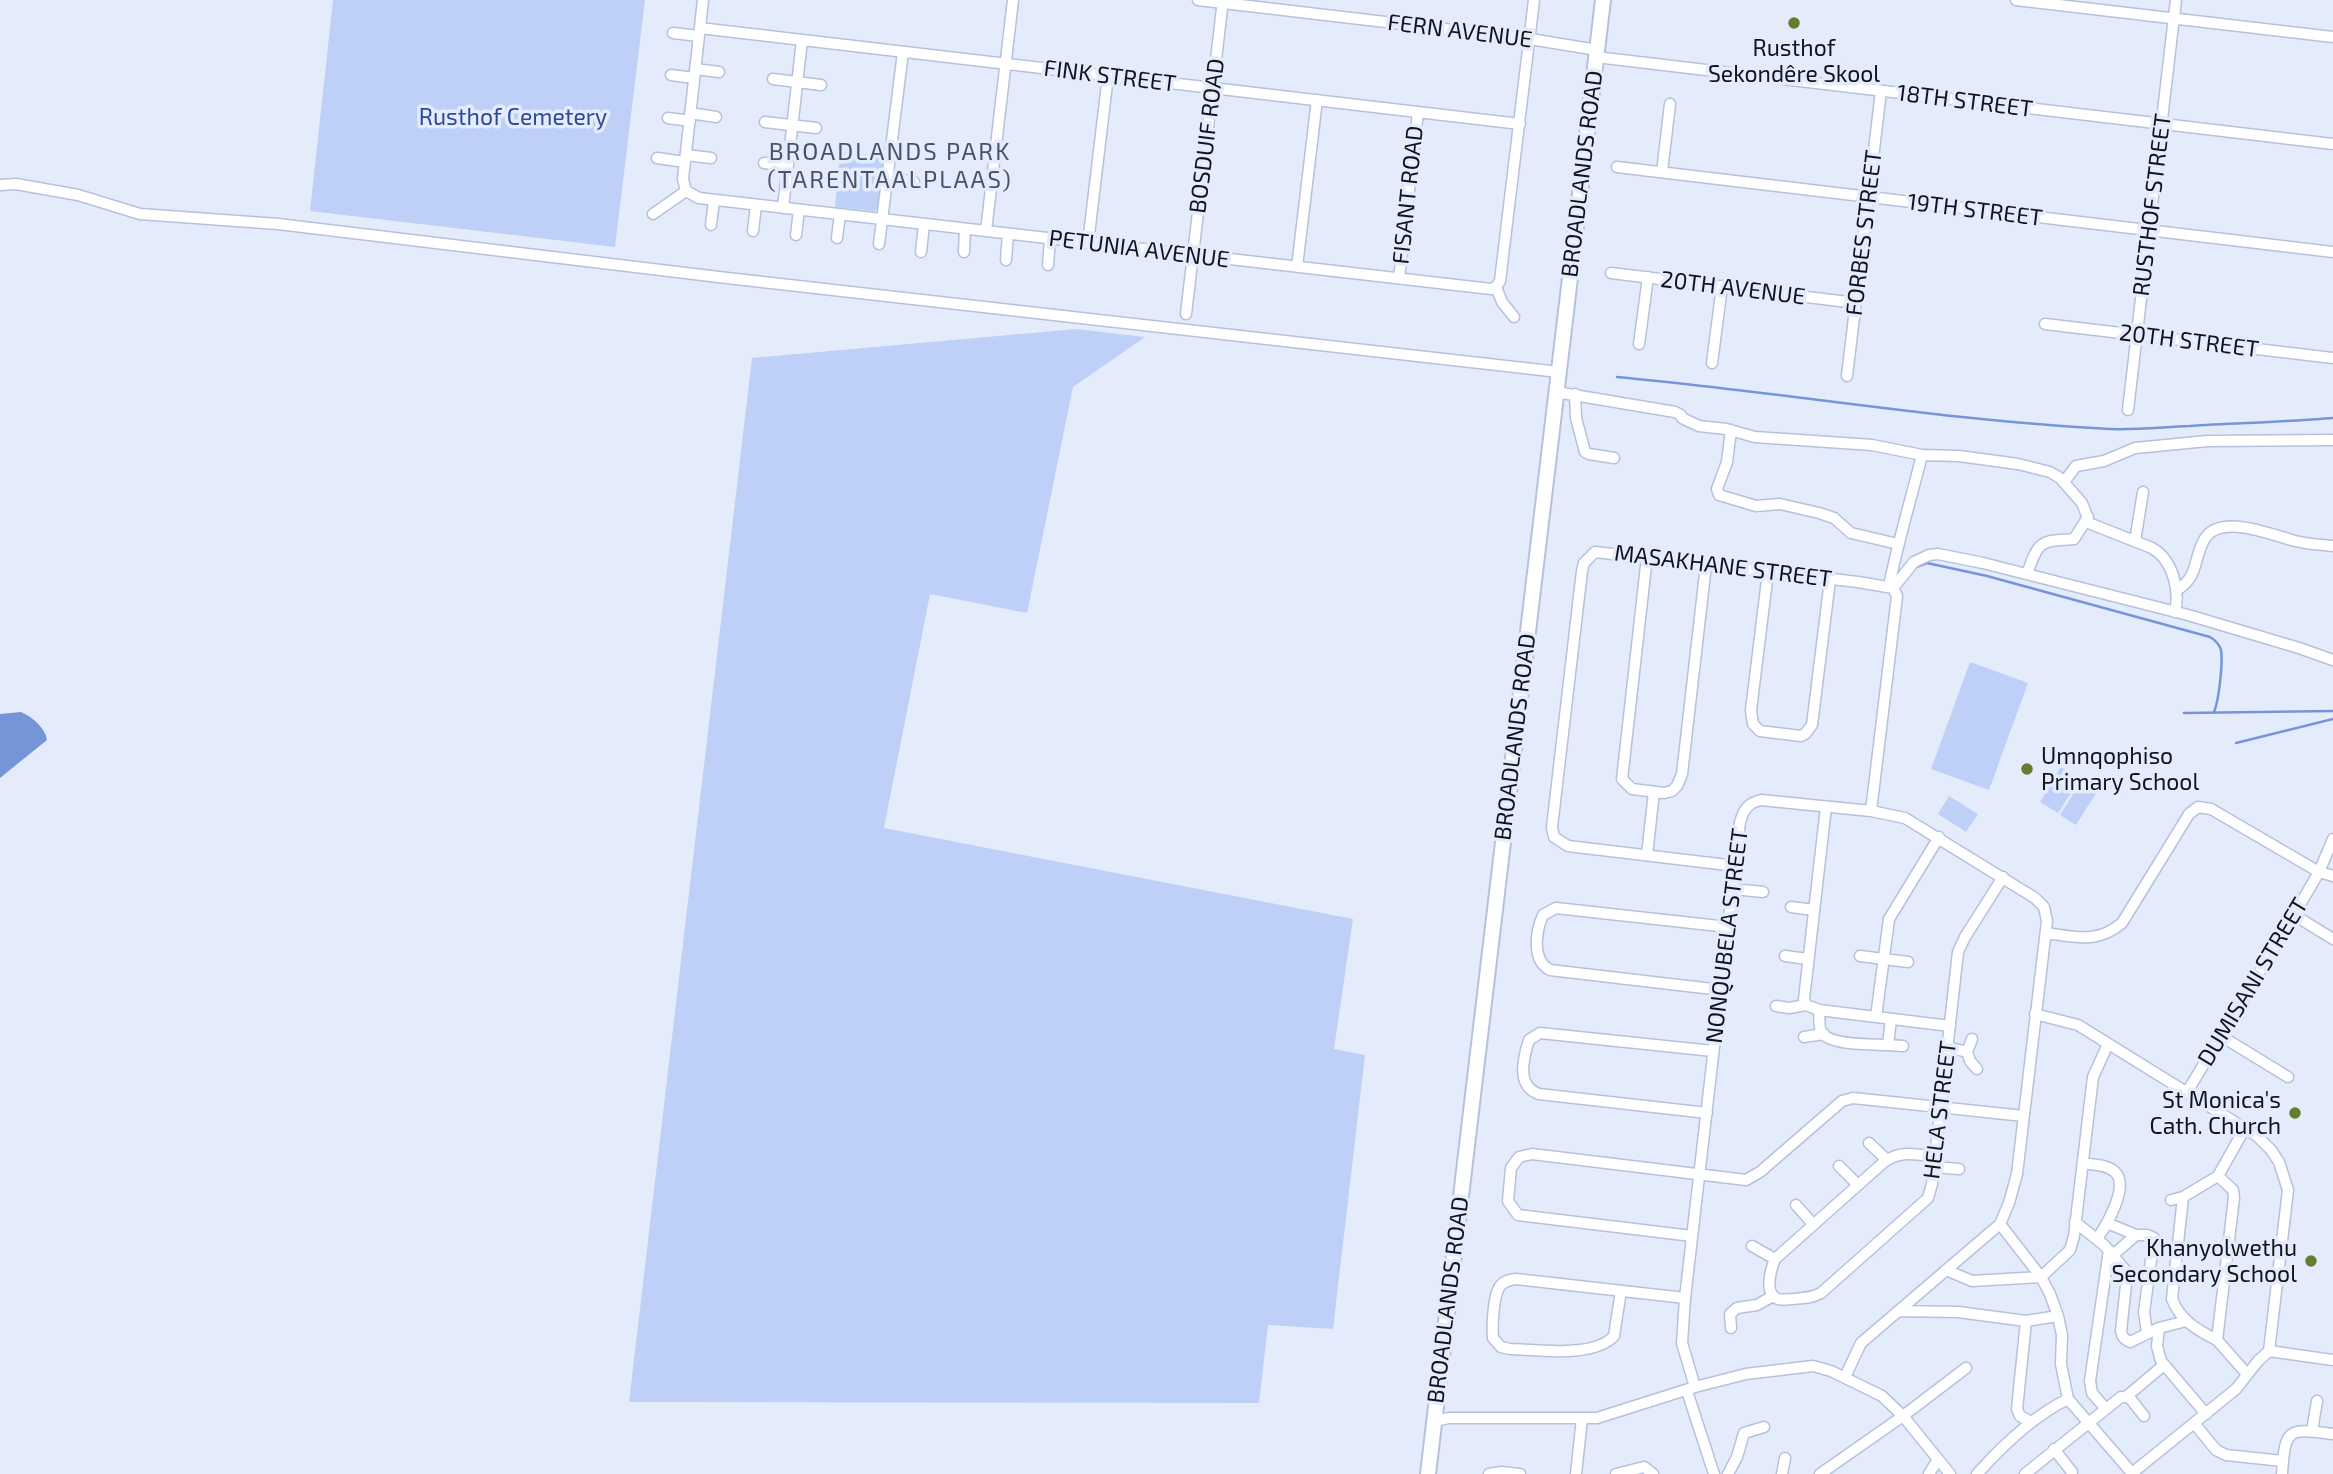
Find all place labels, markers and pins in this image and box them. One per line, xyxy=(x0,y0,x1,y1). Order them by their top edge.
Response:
marker: Rusthof Sekondêre Skool xyxy=(1786,15,1802,31)
place label: Rusthof Sekondêre Skool xyxy=(1708,34,1880,88)
place label: Umnqophiso Primary School xyxy=(2041,742,2199,796)
marker: Umnqophiso Primary School xyxy=(2019,761,2035,777)
place label: St Monica's Cath. Church xyxy=(2150,1086,2281,1140)
marker: St Monica's Cath. Church xyxy=(2287,1105,2303,1121)
place label: Khanyolwethu Secondary School xyxy=(2111,1234,2297,1288)
marker: Khanyolwethu Secondary School xyxy=(2303,1253,2319,1269)

